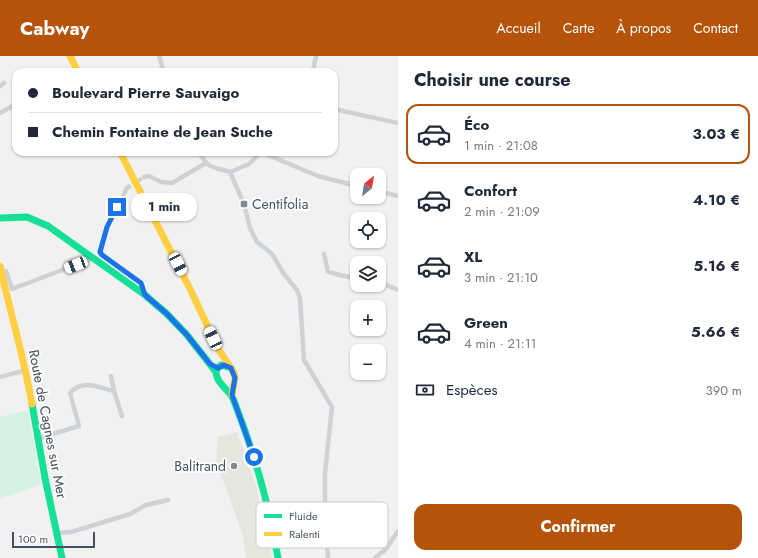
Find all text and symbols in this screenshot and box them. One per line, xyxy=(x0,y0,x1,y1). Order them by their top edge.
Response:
text: Cabway xyxy=(20,15,90,42)
text: Accueil xyxy=(497,18,541,38)
text: Carte xyxy=(563,18,594,38)
text: À propos xyxy=(616,18,671,38)
text: Contact xyxy=(693,18,738,38)
text: Choisir une course xyxy=(414,67,571,93)
text: Boulevard Pierre Sauvaigo xyxy=(52,82,239,104)
text: Éco xyxy=(464,114,489,136)
icon: car xyxy=(416,116,452,152)
text: Chemin Fontaine de Jean Suche xyxy=(52,121,273,143)
text: 3.03 € xyxy=(693,123,740,145)
text: 1 min · 21:08 xyxy=(464,136,538,155)
north arrow xyxy=(350,168,386,204)
map controls xyxy=(350,168,386,380)
text: Confort xyxy=(464,180,517,202)
icon: car xyxy=(416,182,452,218)
text: 4.10 € xyxy=(693,189,740,211)
callout: 1 min xyxy=(131,193,197,221)
place label: Centifolia xyxy=(252,194,308,214)
text: 1 min xyxy=(148,197,180,216)
route end xyxy=(108,198,126,216)
marker: Centifolia xyxy=(239,199,249,209)
text: 2 min · 21:09 xyxy=(464,202,540,221)
button: locate xyxy=(350,212,386,248)
text: XL xyxy=(464,246,482,268)
icon: car xyxy=(416,248,452,284)
car xyxy=(167,251,189,277)
car xyxy=(63,255,89,275)
text: 5.16 € xyxy=(693,255,740,277)
button: layers xyxy=(350,256,386,292)
text: 3 min · 21:10 xyxy=(464,268,538,287)
button: + xyxy=(350,300,386,336)
text: Green xyxy=(464,312,508,334)
icon: car xyxy=(416,314,452,350)
text: 5.66 € xyxy=(691,321,740,343)
car xyxy=(202,325,224,351)
text: 4 min · 21:11 xyxy=(464,334,536,353)
button: − xyxy=(350,344,386,380)
street label: Route de Cagnes sur Mer xyxy=(24,348,72,500)
icon: cash xyxy=(414,379,436,401)
text: Espèces xyxy=(446,379,498,401)
text: 390 m xyxy=(706,381,742,400)
route start xyxy=(245,448,263,466)
place label: Balitrand xyxy=(174,456,226,476)
marker: Balitrand xyxy=(229,461,239,471)
legend xyxy=(256,502,388,548)
button: Confirmer xyxy=(414,504,742,550)
text: Fluide xyxy=(289,508,318,524)
text: Ralenti xyxy=(289,526,320,542)
scale bar xyxy=(12,530,95,549)
text: 100 m xyxy=(18,531,48,547)

